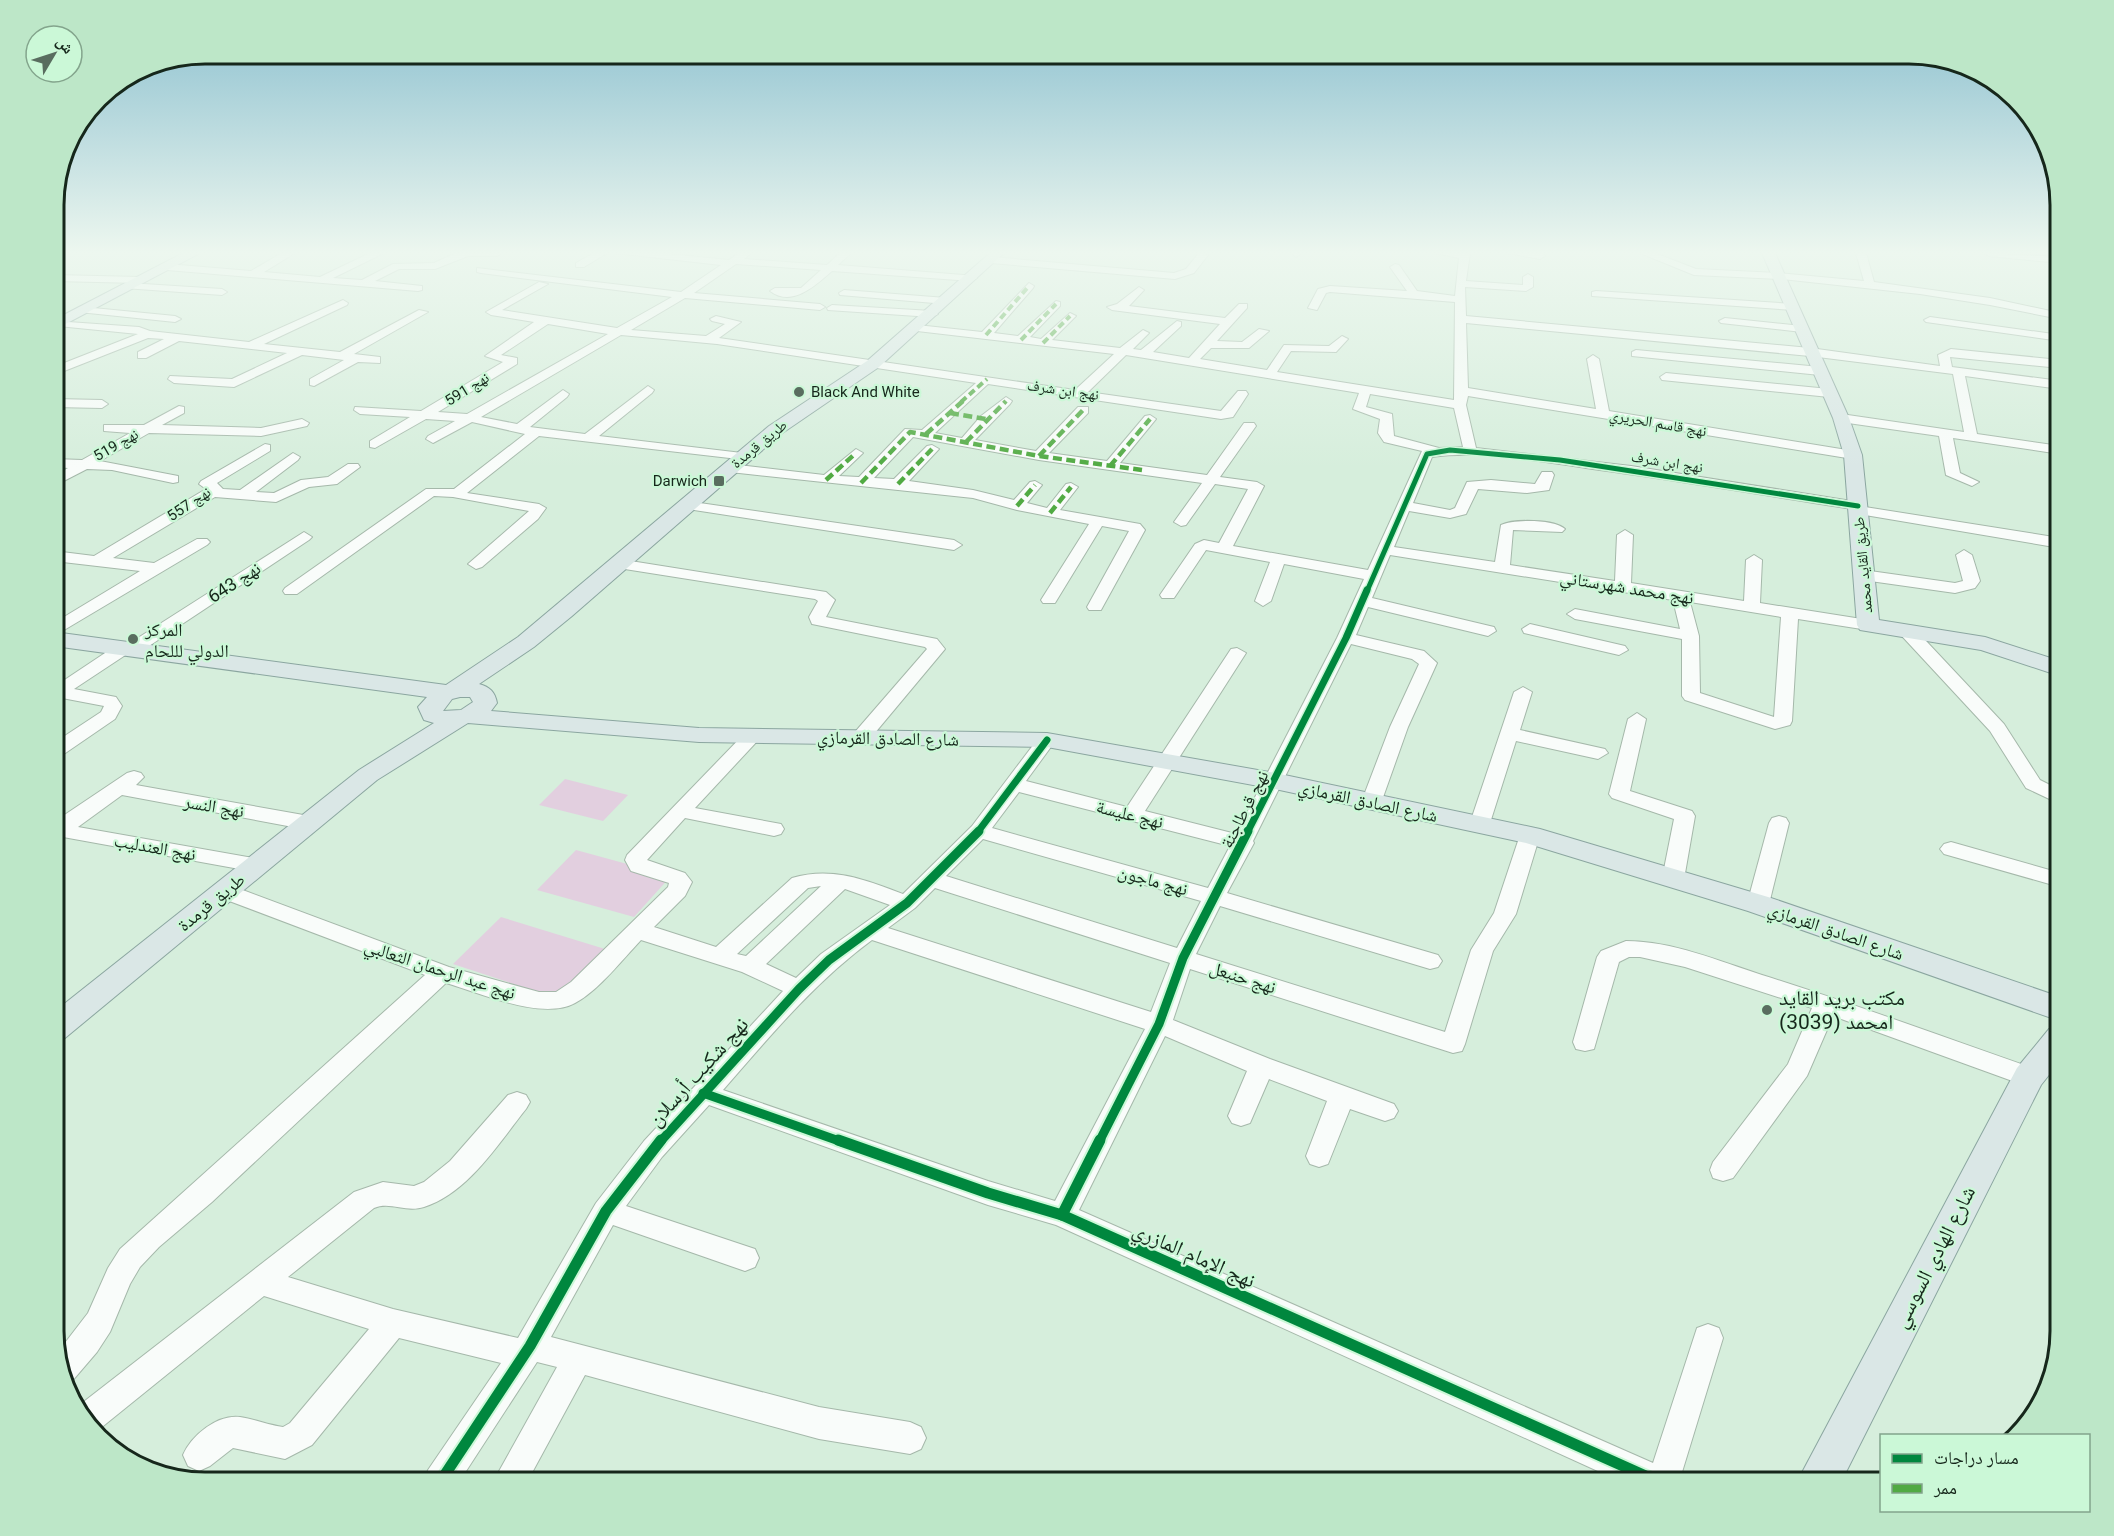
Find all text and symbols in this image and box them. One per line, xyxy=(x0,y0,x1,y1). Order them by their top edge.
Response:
north arrow xyxy=(24,24,84,84)
text: ش xyxy=(53,32,78,57)
street label: نهج 591 xyxy=(442,368,493,410)
street label: نهج ابن شرف xyxy=(1026,376,1100,405)
place label: Black And White xyxy=(811,383,920,401)
marker: Black And White xyxy=(792,385,806,399)
street label: نهج قاسم الحريري xyxy=(1607,406,1708,443)
street label: طريق قرمدة xyxy=(727,416,791,473)
street label: نهج 519 xyxy=(90,425,142,466)
street label: نهج ابن شرف xyxy=(1630,447,1704,478)
place label: Darwich xyxy=(653,472,707,490)
marker: Darwich xyxy=(712,474,726,488)
street label: نهج 557 xyxy=(164,483,215,526)
street label: طريق القايد محمد xyxy=(1850,516,1877,614)
street label: نهج 643 xyxy=(204,557,265,608)
street label: نهج محمد شهرستاني xyxy=(1558,566,1695,612)
place label: المركز الدولي لللحام xyxy=(144,619,229,665)
marker: المركز الدولي لللحام xyxy=(126,632,140,646)
street label: شارع الصادق القرمازي xyxy=(817,726,959,754)
street label: نهج قرطاجنة xyxy=(1215,767,1274,852)
street label: شارع الصادق القرمازي xyxy=(1295,776,1440,831)
street label: نهج النسر xyxy=(181,790,246,824)
street label: نهج عليسة xyxy=(1094,796,1166,834)
street label: نهج العندليب xyxy=(112,829,198,866)
street label: نهج ماجون xyxy=(1115,861,1190,901)
street label: طريق قرمدة xyxy=(173,869,249,936)
street label: شارع الصادق القرمازي xyxy=(1764,898,1907,968)
street label: نهج عبد الرحمان الثعالبي xyxy=(360,935,518,1008)
street label: نهج حنبعل xyxy=(1207,956,1279,999)
place label: مكتب بريد القايد امحمد (3039) xyxy=(1779,986,1905,1034)
marker: مكتب بريد القايد امحمد (3039) xyxy=(1760,1003,1774,1017)
street label: نهج شكيب أرسلان xyxy=(642,1012,754,1132)
street label: شارع الهادي السوسي xyxy=(1888,1182,1984,1334)
street label: نهج الإمام المازري xyxy=(1127,1217,1259,1297)
legend xyxy=(1880,1434,2090,1512)
text: مسار دراجات xyxy=(1934,1447,2019,1468)
text: ممر xyxy=(1933,1477,1957,1498)

